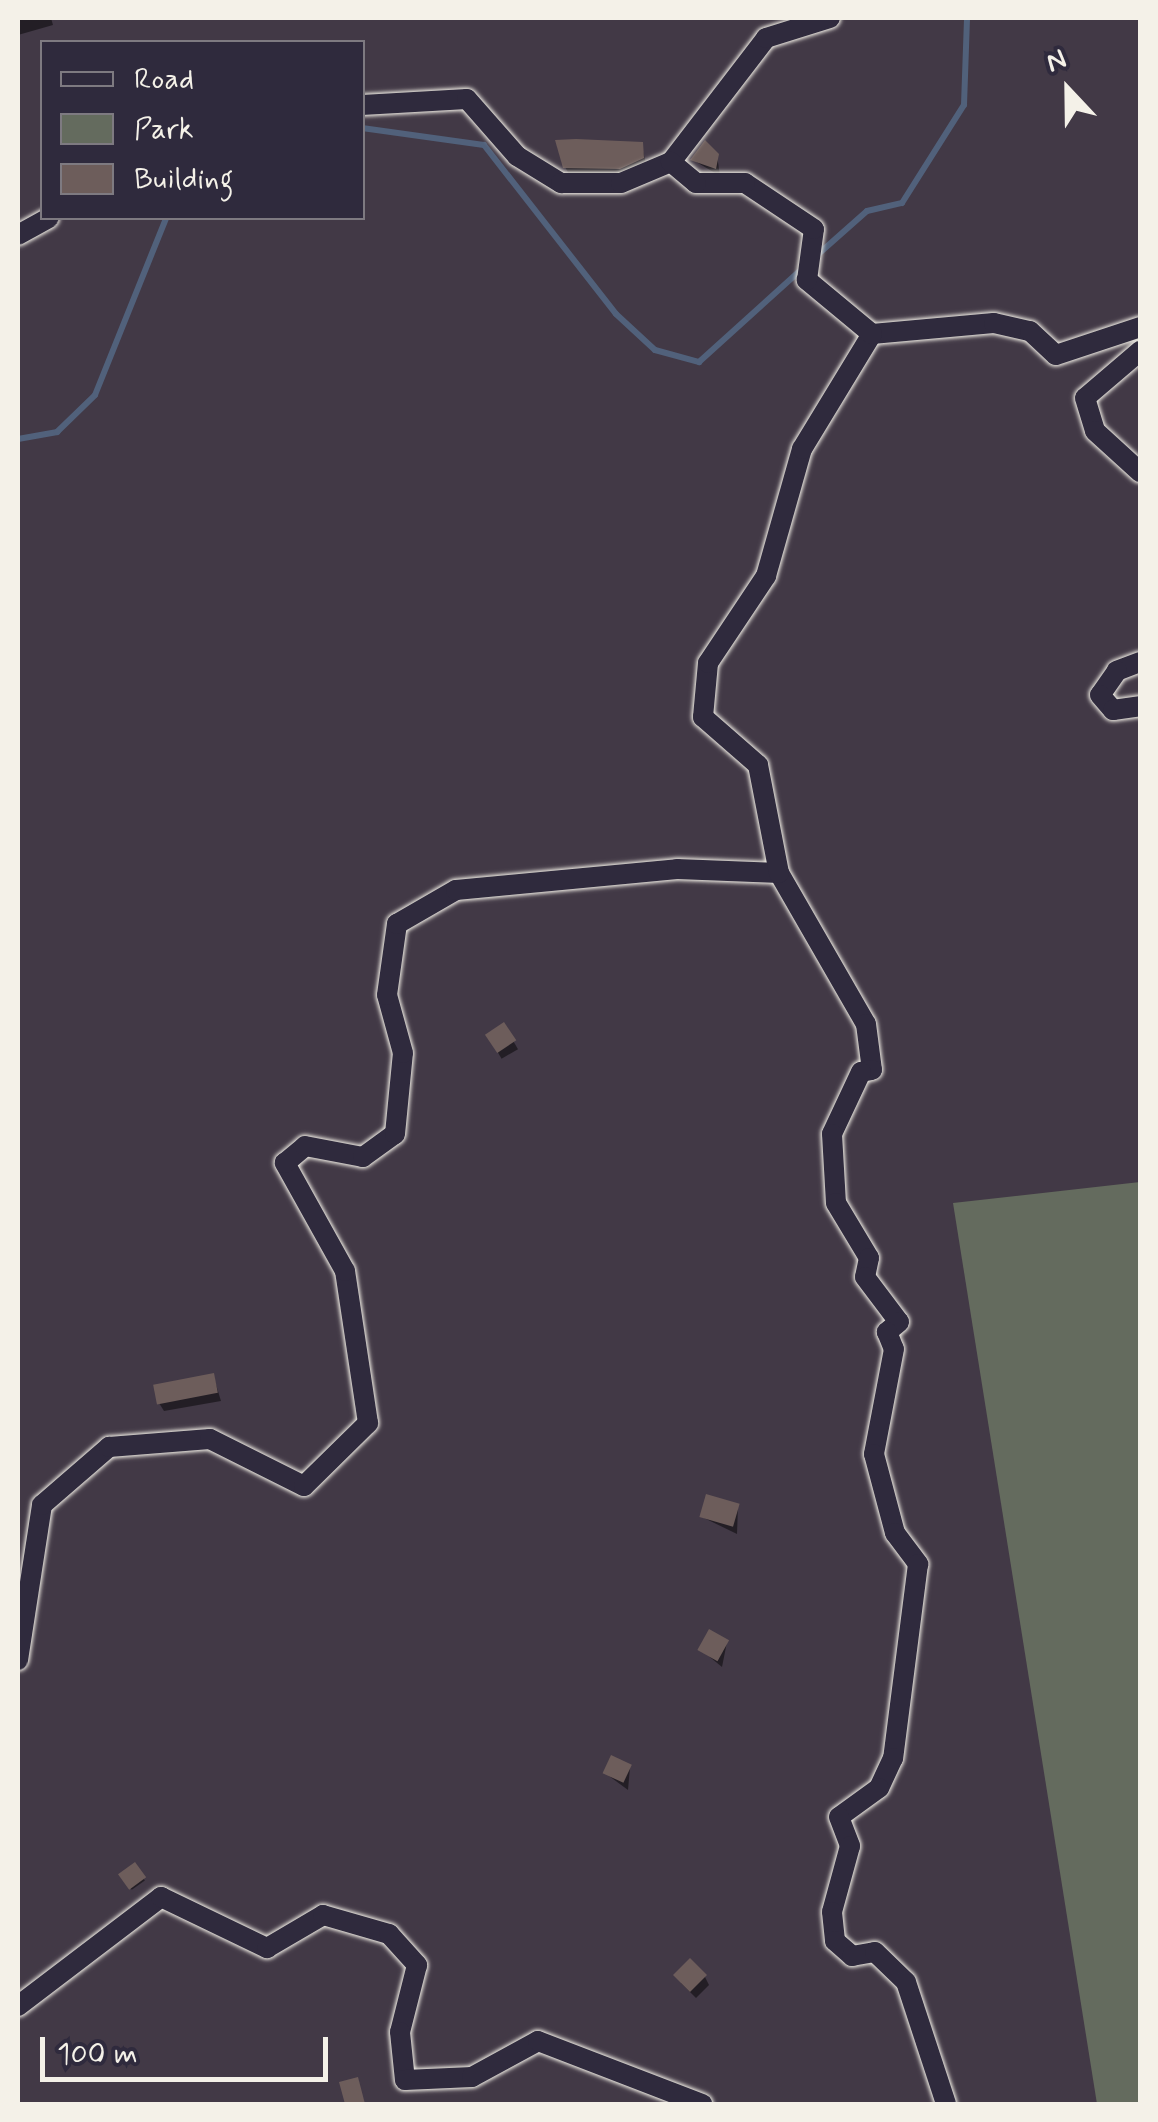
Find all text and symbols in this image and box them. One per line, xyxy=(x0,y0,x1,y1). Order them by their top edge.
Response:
legend xyxy=(40,40,365,220)
north arrow xyxy=(1018,40,1118,140)
text: N xyxy=(1041,41,1072,82)
text: Road xyxy=(134,60,194,99)
text: Park xyxy=(134,110,194,149)
text: Building xyxy=(134,160,233,199)
scale bar xyxy=(45,2017,332,2079)
text: 100 m xyxy=(57,2035,138,2074)

